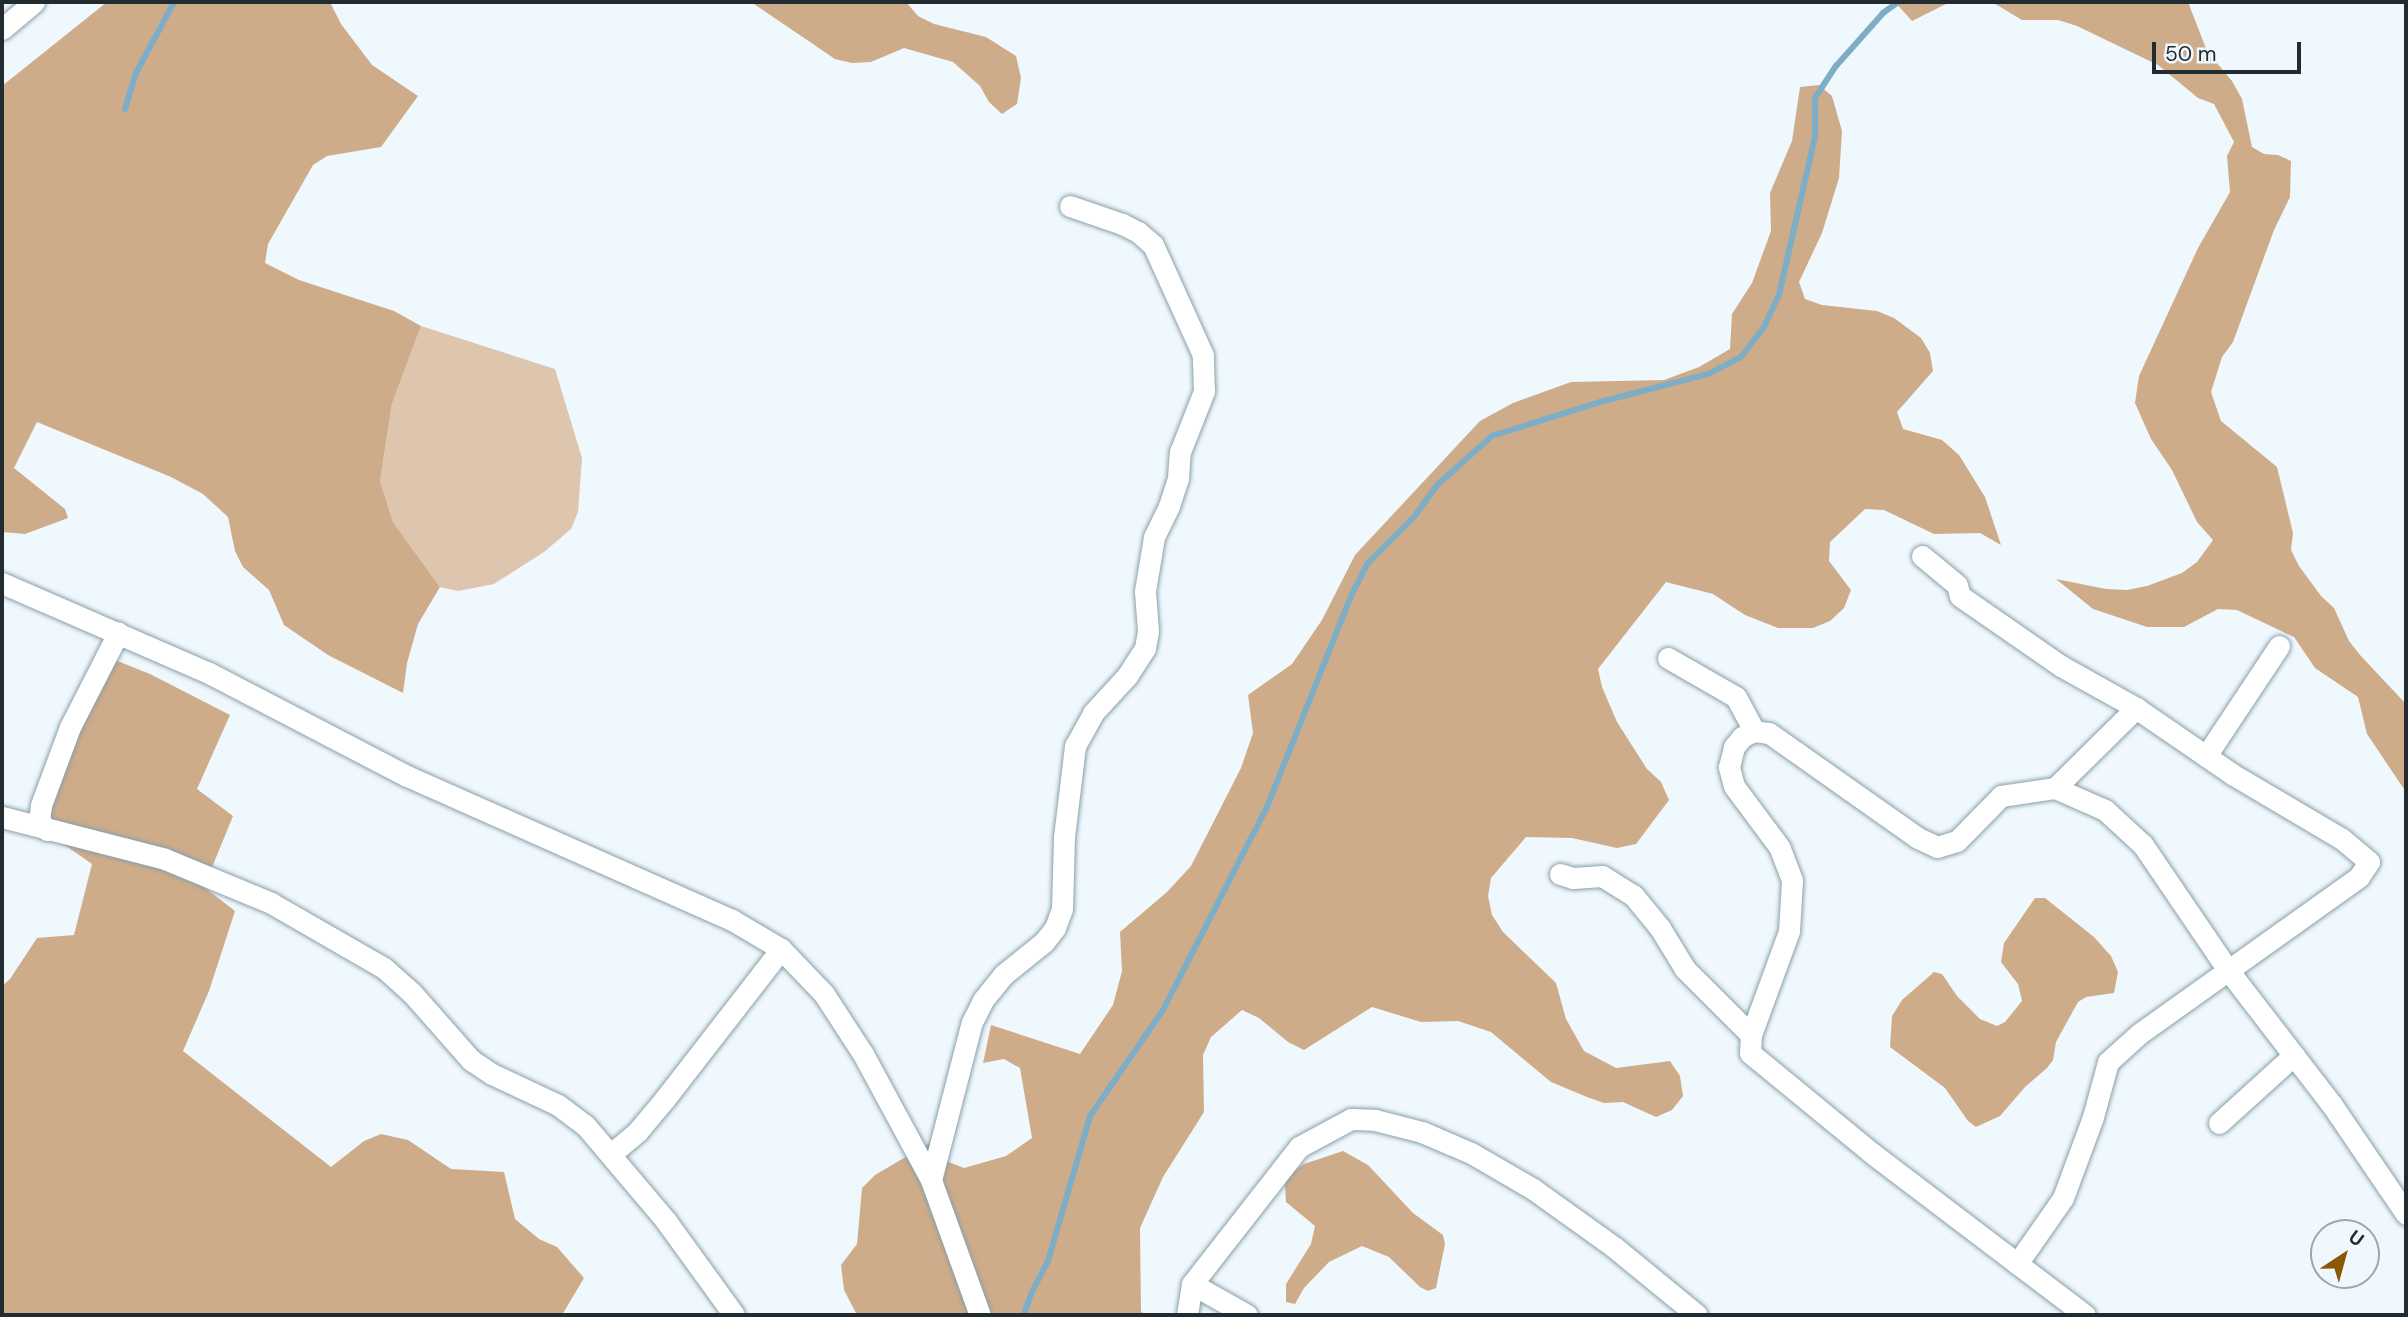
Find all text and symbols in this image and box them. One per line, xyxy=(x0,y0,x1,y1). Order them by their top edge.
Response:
scale bar xyxy=(2156,28,2305,72)
text: 50 m xyxy=(2165,40,2216,68)
north arrow xyxy=(2310,1219,2380,1289)
text: U xyxy=(2344,1224,2369,1252)

